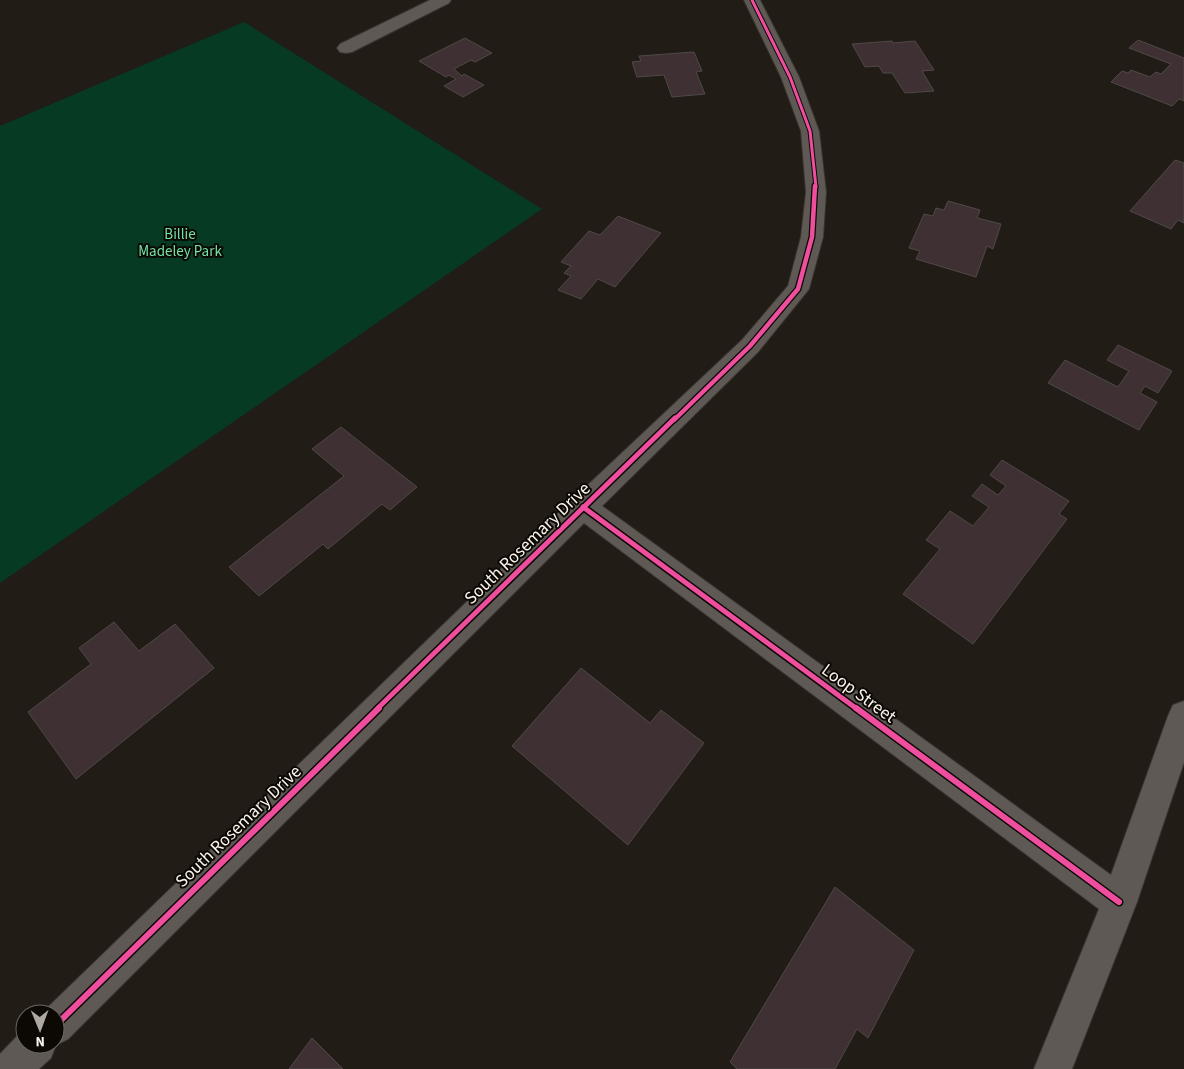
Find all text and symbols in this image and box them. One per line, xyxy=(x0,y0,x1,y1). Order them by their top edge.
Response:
park label: Billie Madeley Park xyxy=(138,224,222,262)
street label: South Rosemary Drive xyxy=(459,476,596,610)
street label: Loop Street xyxy=(816,658,901,729)
street label: South Rosemary Drive xyxy=(170,759,307,893)
north arrow xyxy=(15,1004,65,1054)
text: N xyxy=(35,1031,45,1051)

